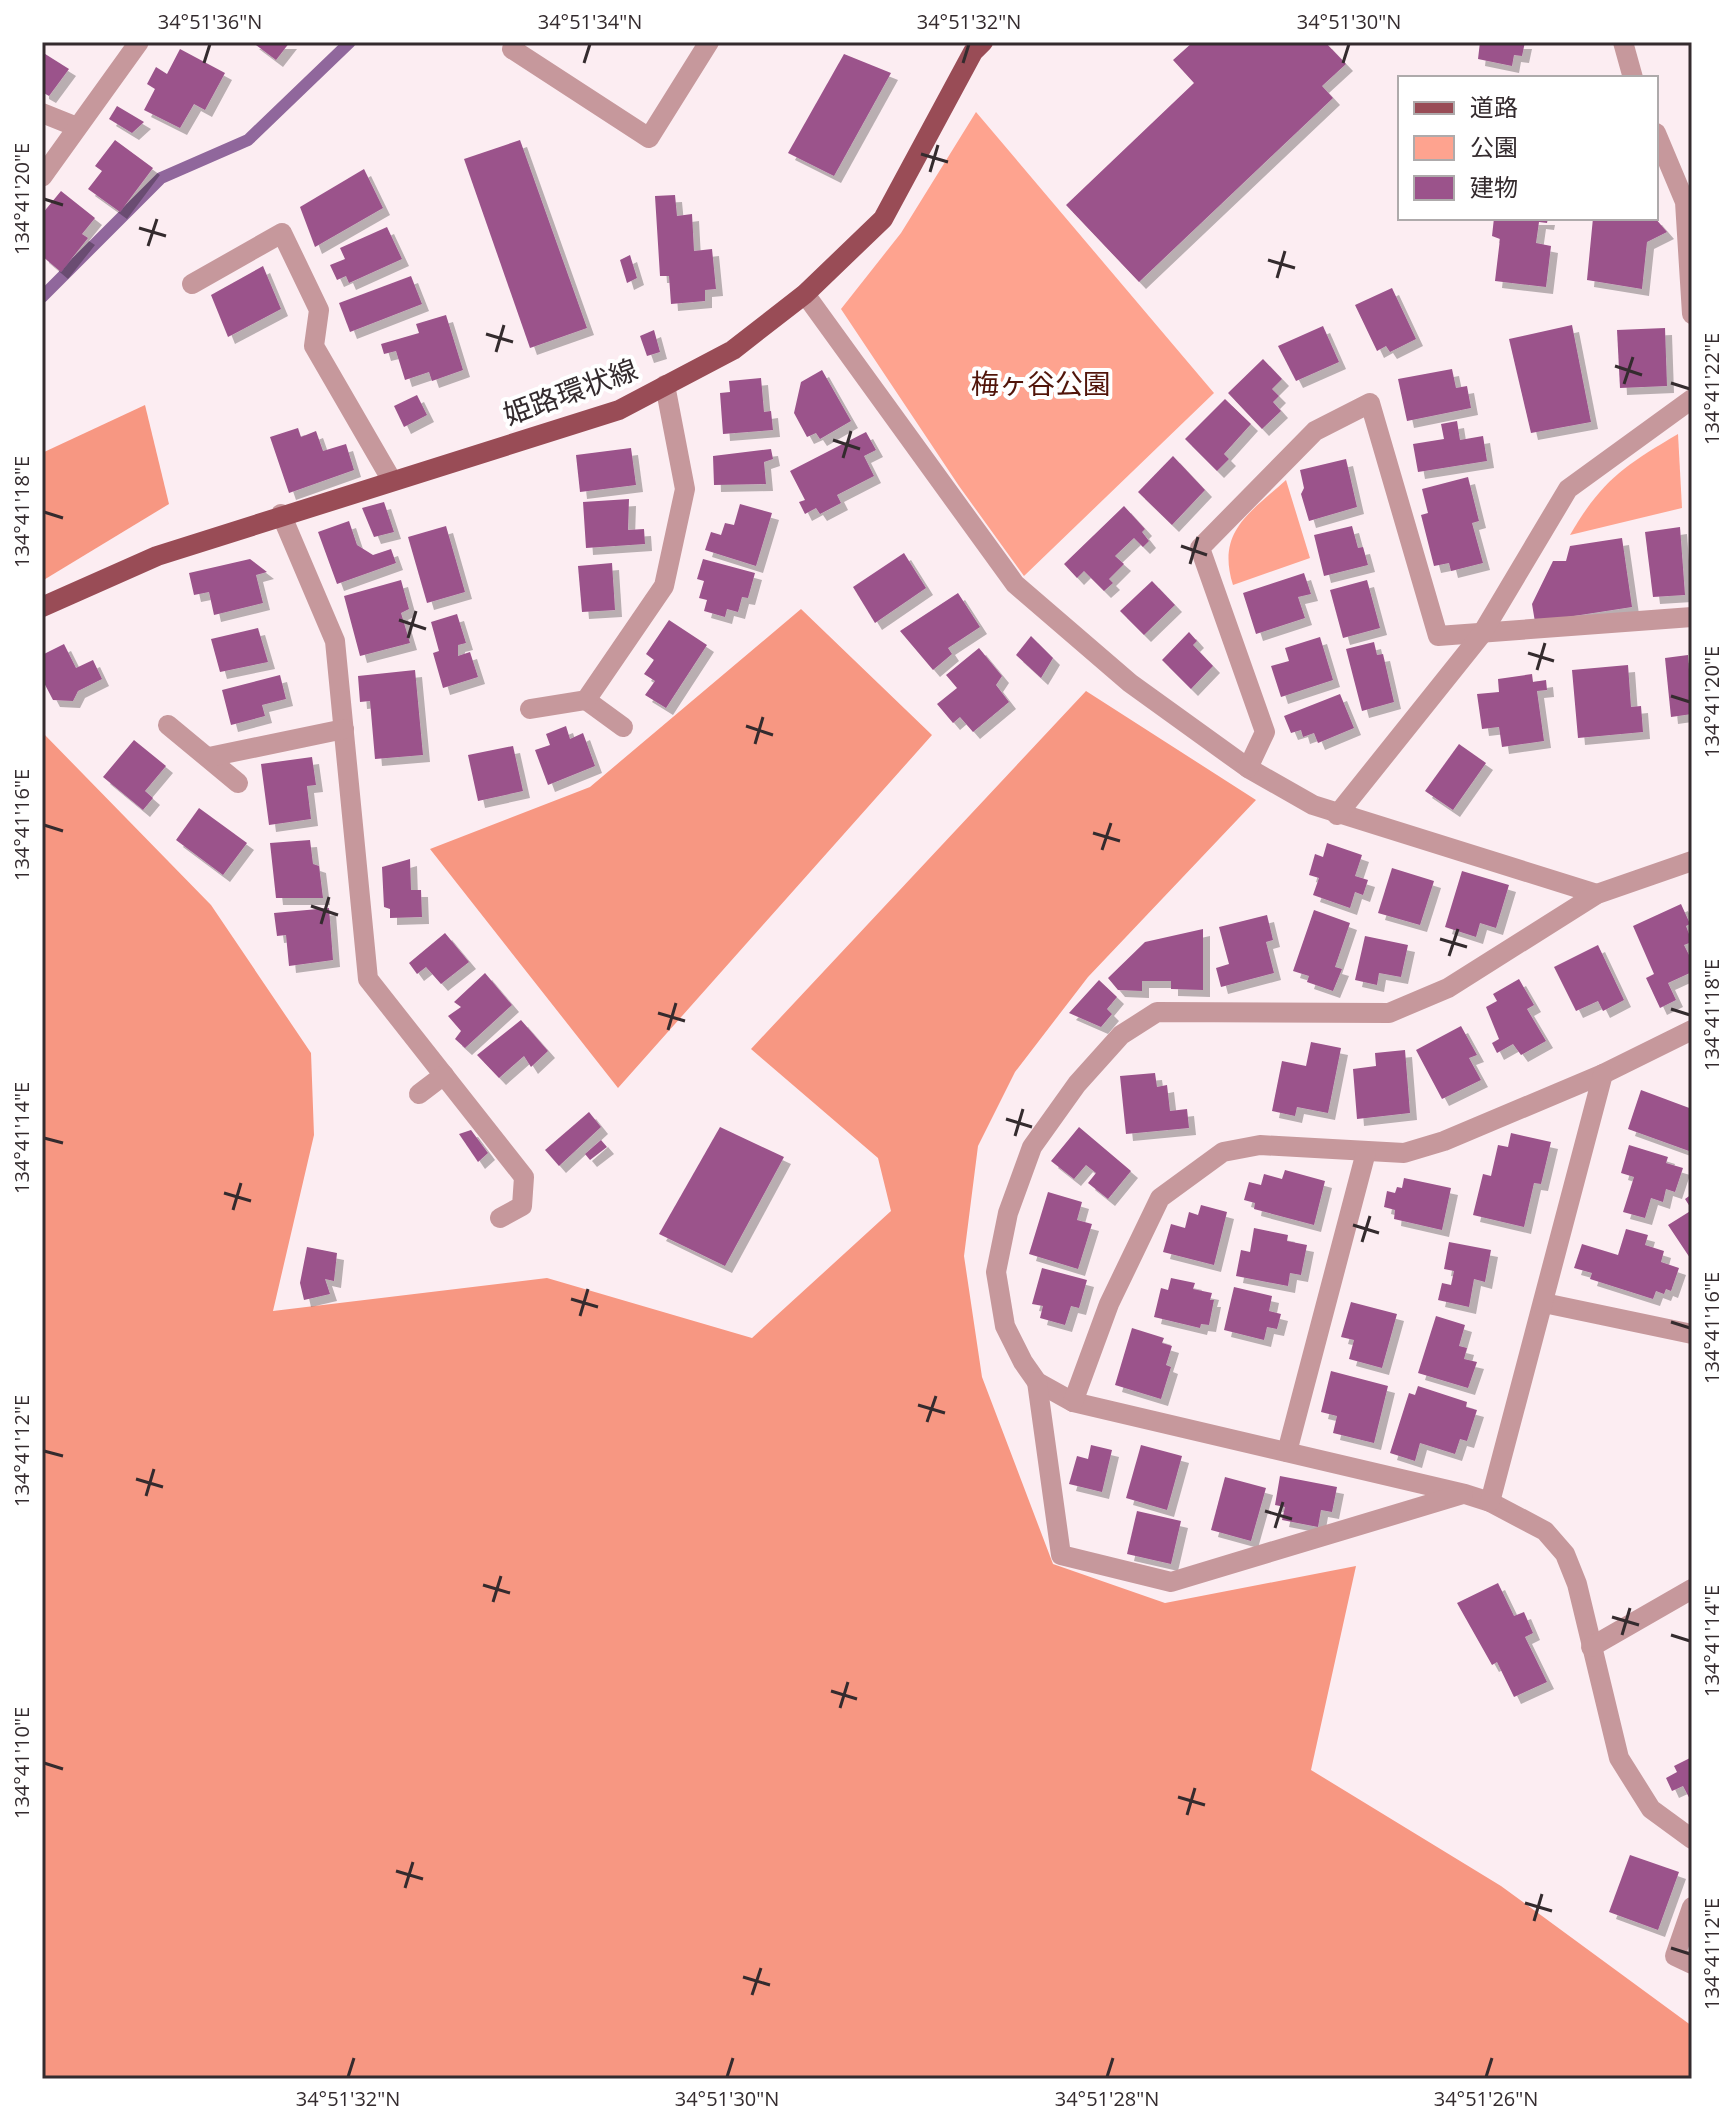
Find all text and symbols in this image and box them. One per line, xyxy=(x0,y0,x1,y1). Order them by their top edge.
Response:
text: 34°51'36"N xyxy=(158,8,262,35)
text: 34°51'34"N xyxy=(538,8,642,35)
text: 34°51'32"N xyxy=(917,8,1021,35)
text: 34°51'30"N xyxy=(1297,8,1401,35)
legend xyxy=(1398,76,1658,220)
text: 道路 xyxy=(1470,90,1518,123)
text: 公園 xyxy=(1470,130,1518,163)
text: 134°41'20"E xyxy=(8,143,35,255)
text: 建物 xyxy=(1470,170,1518,203)
text: 134°41'22"E xyxy=(1698,333,1725,445)
street label: 姫路環状線 xyxy=(498,349,642,433)
park label: 梅ヶ谷公園 xyxy=(971,364,1111,402)
text: 134°41'18"E xyxy=(8,456,35,568)
text: 134°41'20"E xyxy=(1698,646,1725,758)
text: 134°41'16"E xyxy=(8,769,35,881)
text: 134°41'18"E xyxy=(1698,959,1725,1071)
text: 134°41'14"E xyxy=(8,1082,35,1194)
text: 134°41'16"E xyxy=(1698,1272,1725,1384)
text: 134°41'12"E xyxy=(8,1395,35,1507)
text: 134°41'14"E xyxy=(1698,1585,1725,1697)
text: 134°41'10"E xyxy=(8,1707,35,1819)
text: 134°41'12"E xyxy=(1698,1898,1725,2010)
text: 34°51'32"N xyxy=(296,2085,400,2112)
text: 34°51'30"N xyxy=(675,2085,779,2112)
text: 34°51'28"N xyxy=(1055,2085,1159,2112)
text: 34°51'26"N xyxy=(1434,2085,1538,2112)

